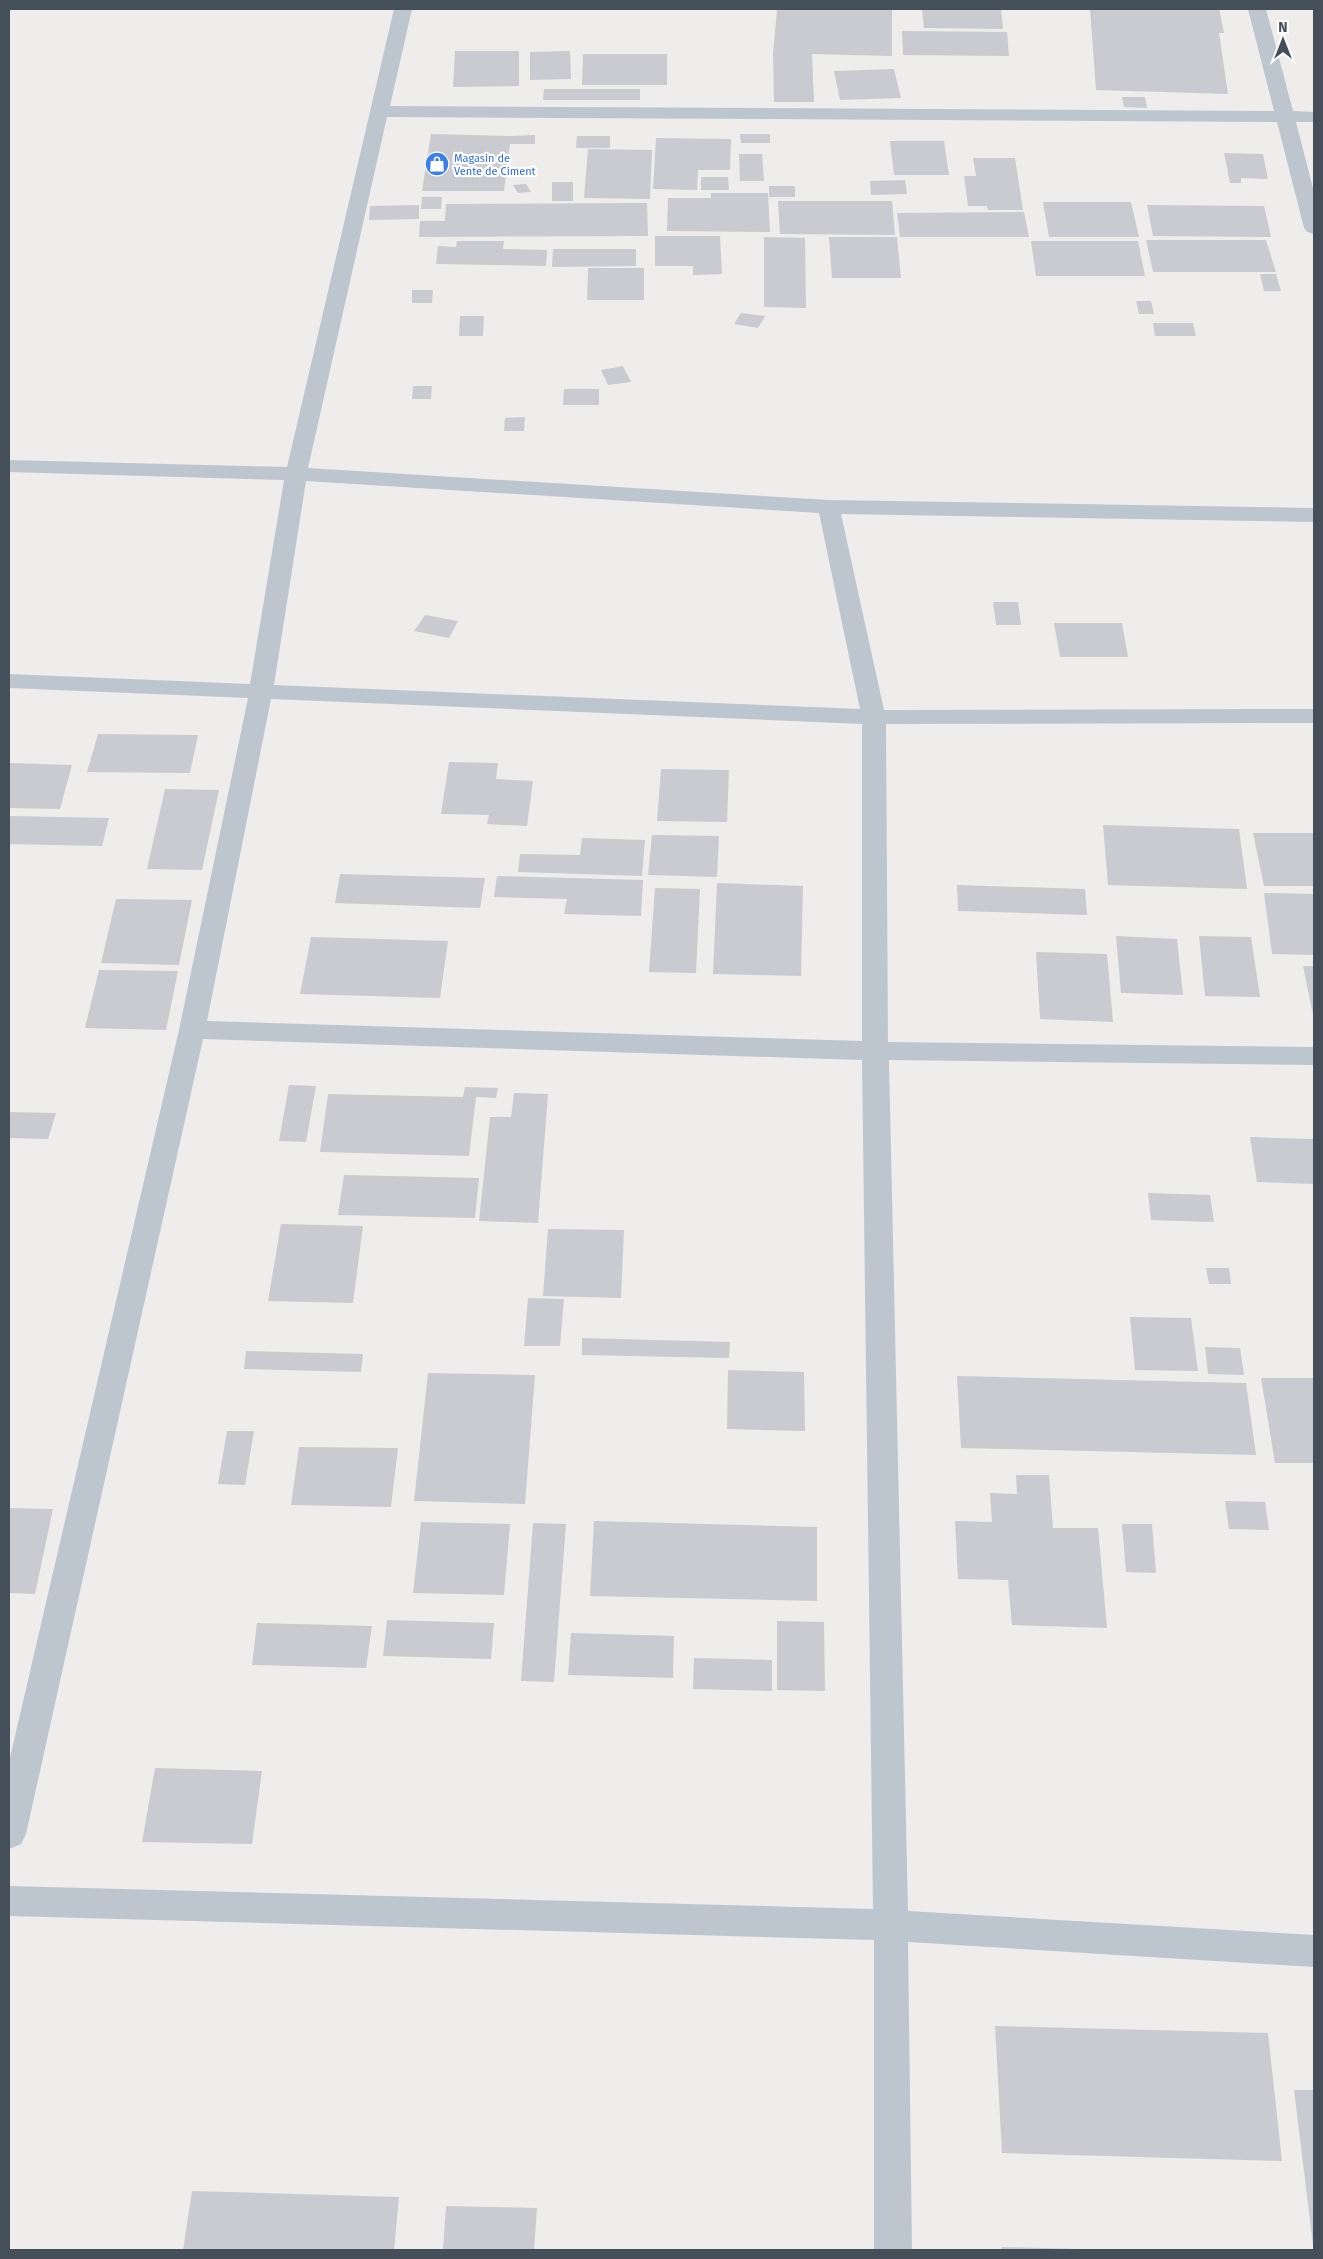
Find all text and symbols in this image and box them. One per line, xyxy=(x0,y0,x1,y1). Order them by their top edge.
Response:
north arrow xyxy=(1258,15,1308,65)
text: N xyxy=(1278,19,1288,36)
shop icon: Magasin de Vente de Ciment xyxy=(424,151,450,177)
place label: Magasin de Vente de Ciment xyxy=(454,152,536,178)

